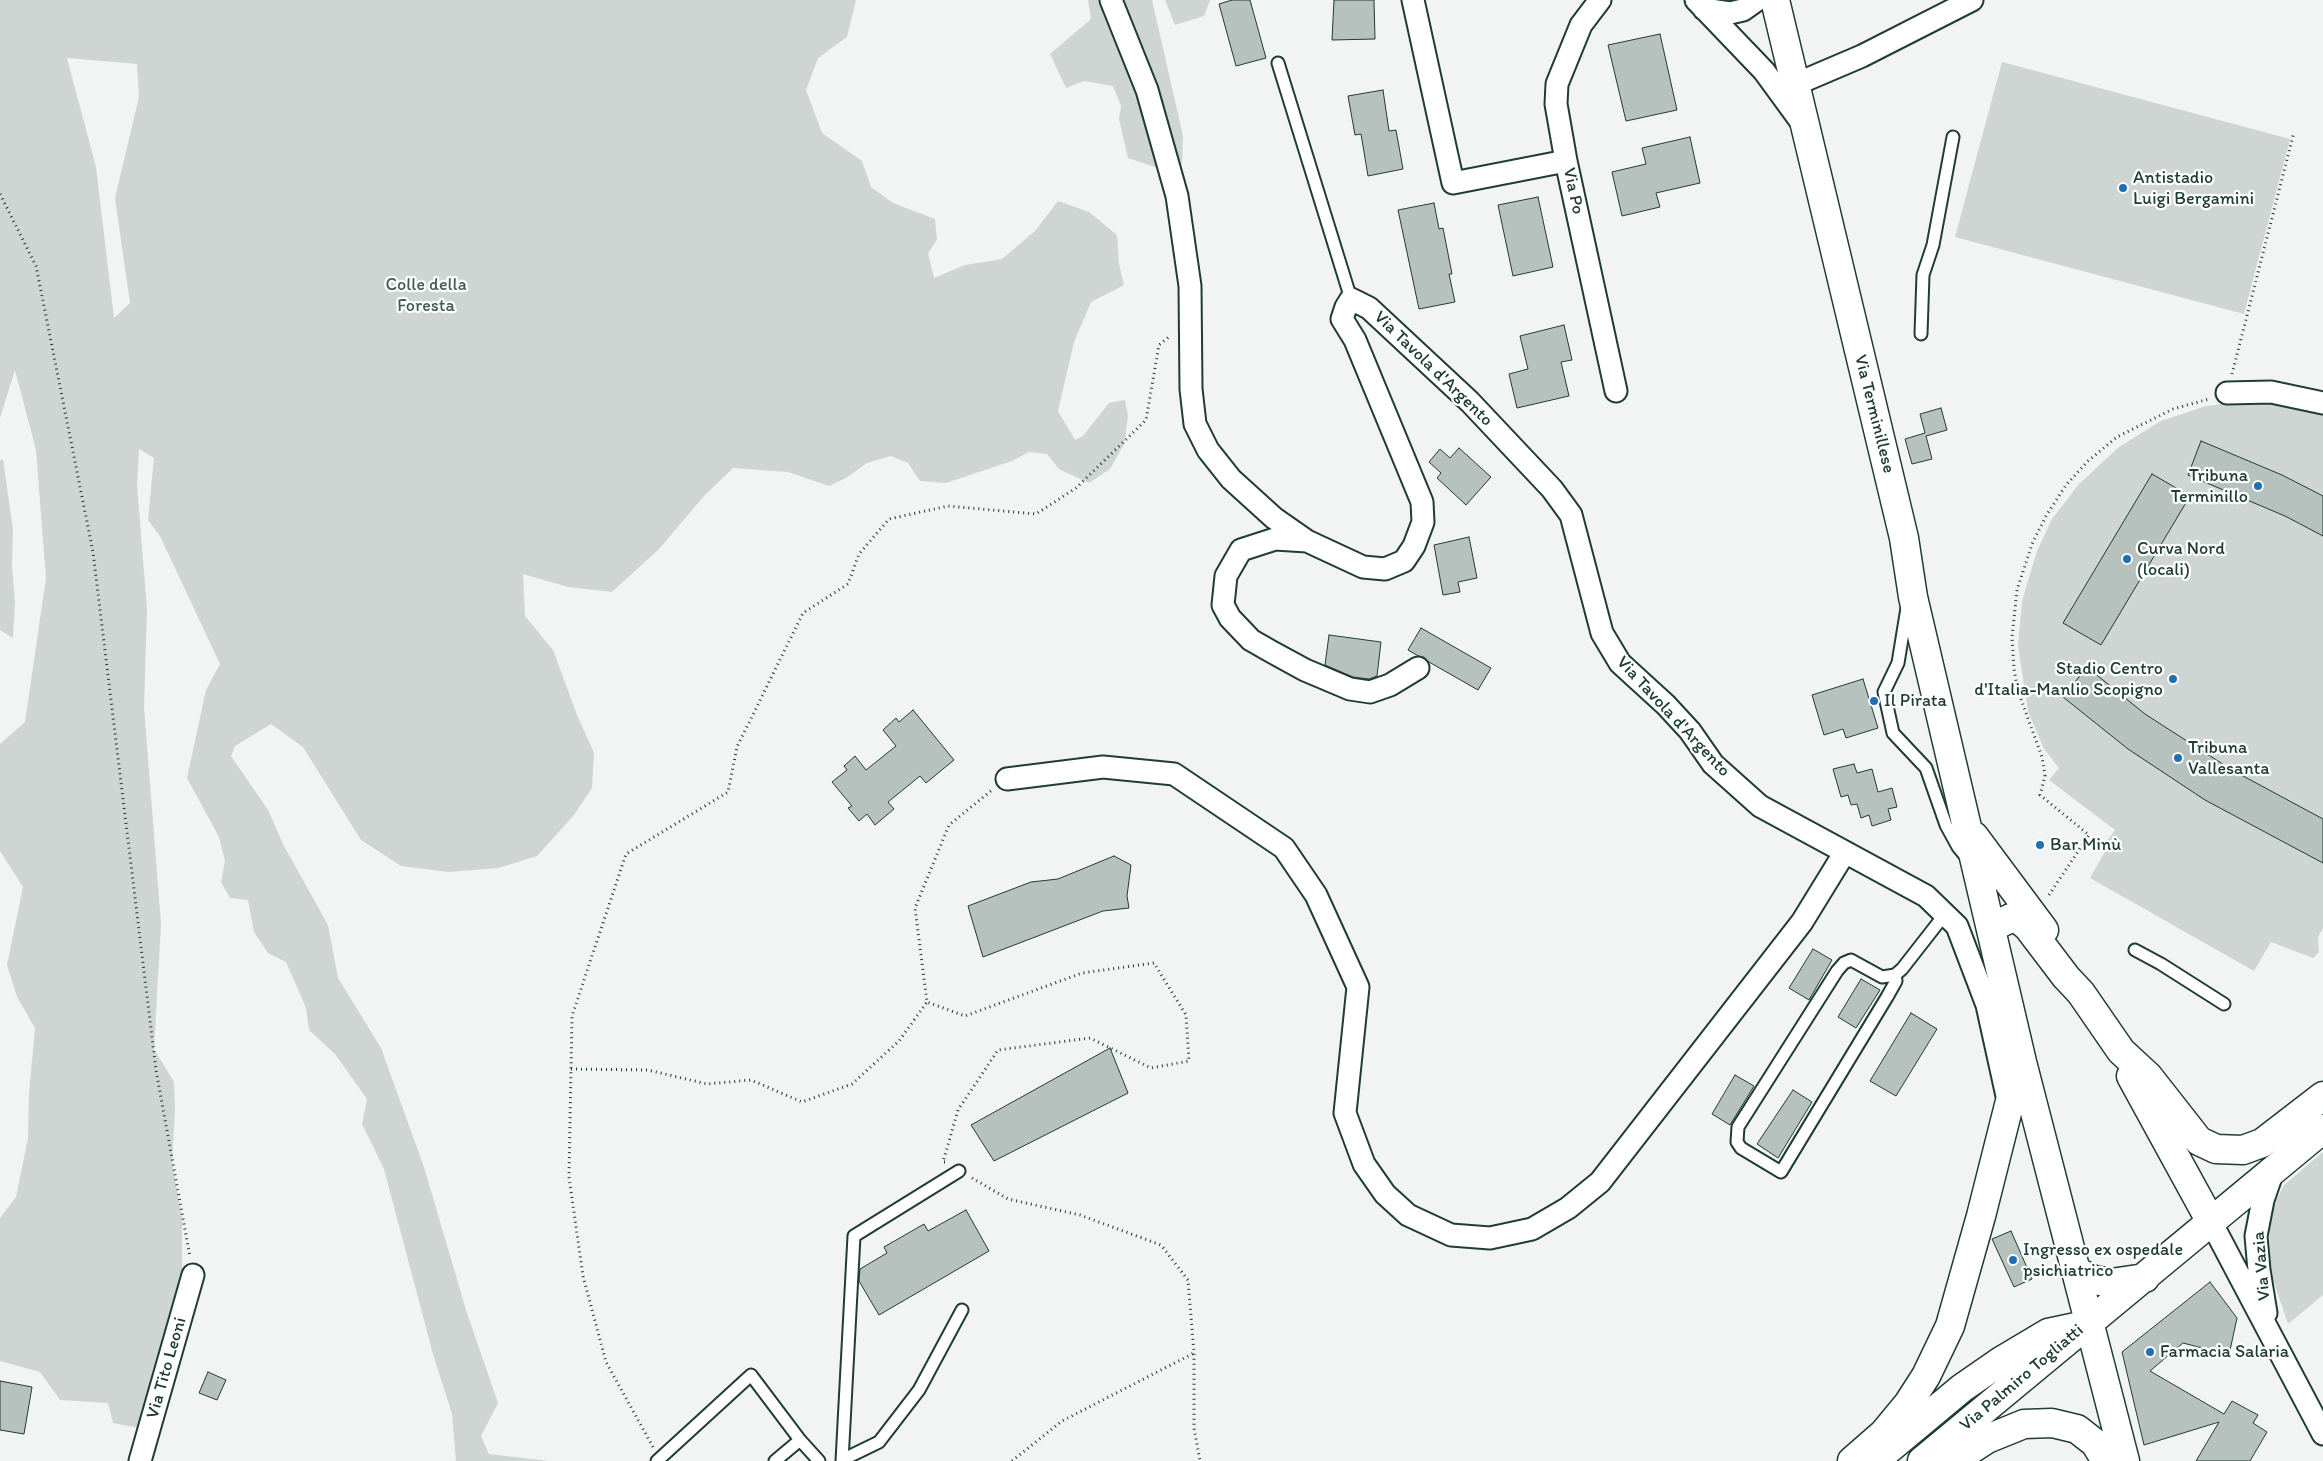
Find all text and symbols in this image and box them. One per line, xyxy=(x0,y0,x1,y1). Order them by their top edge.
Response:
street label: Via Po xyxy=(1558,166,1588,216)
place label: Antistadio Luigi Bergamini xyxy=(2133,167,2254,210)
marker: Antistadio Luigi Bergamini xyxy=(2117,182,2129,194)
park label: Colle della Foresta xyxy=(385,274,467,316)
street label: Via Tavola d'Argento xyxy=(1369,307,1497,431)
street label: Via Terminillese xyxy=(1849,352,1899,476)
place label: Tribuna Terminillo xyxy=(2171,465,2248,508)
marker: Tribuna Terminillo xyxy=(2252,480,2264,492)
place label: Curva Nord (locali) xyxy=(2137,538,2225,580)
marker: Curva Nord (locali) xyxy=(2121,553,2133,565)
street label: Via Tavola d'Argento xyxy=(1612,652,1734,782)
place label: Stadio Centro d'Italia-Manlio Scopigno xyxy=(1974,658,2163,701)
marker: Stadio Centro d'Italia-Manlio Scopigno xyxy=(2167,673,2179,685)
place label: Il Pirata xyxy=(1884,690,1947,712)
marker: Il Pirata xyxy=(1868,695,1880,707)
place label: Tribuna Vallesanta xyxy=(2188,737,2270,780)
marker: Tribuna Vallesanta xyxy=(2172,752,2184,764)
place label: Bar Minù xyxy=(2050,834,2121,856)
marker: Bar Minù xyxy=(2034,839,2046,851)
street label: Via Vazia xyxy=(2248,1230,2276,1302)
place label: Ingresso ex ospedale psichiatrico xyxy=(2023,1239,2183,1282)
marker: Ingresso ex ospedale psichiatrico xyxy=(2007,1254,2019,1266)
street label: Via Tito Leoni xyxy=(142,1315,192,1421)
street label: Via Palmiro Togliatti xyxy=(1956,1320,2088,1436)
place label: Farmacia Salaria xyxy=(2160,1341,2289,1363)
marker: Farmacia Salaria xyxy=(2144,1346,2156,1358)

